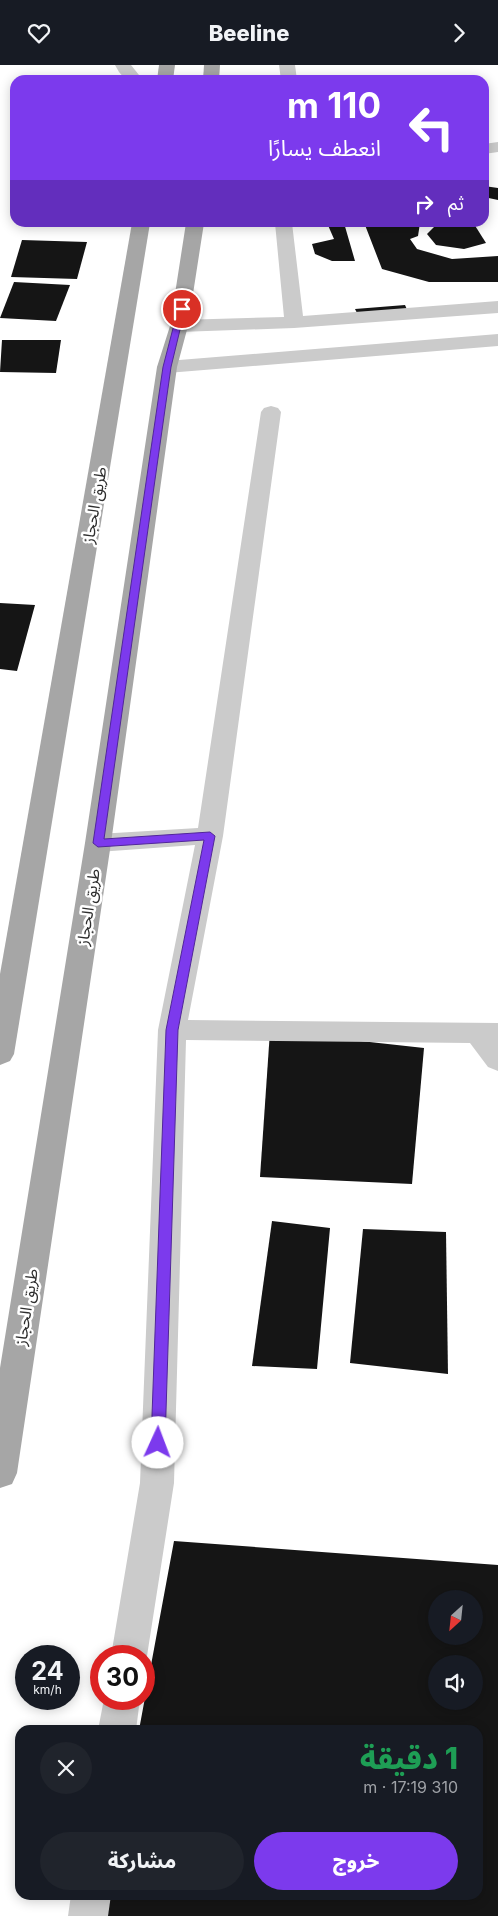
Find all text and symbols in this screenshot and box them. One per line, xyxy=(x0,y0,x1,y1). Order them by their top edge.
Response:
icon: heart xyxy=(25,19,53,47)
icon: forward xyxy=(445,19,473,47)
text: Beeline xyxy=(209,20,289,46)
text: 110 m xyxy=(287,84,381,126)
icon: left xyxy=(399,95,464,160)
text: انعطف يسارًا xyxy=(268,135,381,161)
icon: right xyxy=(410,190,438,218)
text: ثم xyxy=(448,192,464,215)
pin xyxy=(161,288,203,330)
icon: arrive xyxy=(168,295,196,323)
street label: طريق الحجاز xyxy=(77,465,112,546)
street label: طريق الحجاز xyxy=(72,867,105,948)
street label: طريق الحجاز xyxy=(10,1267,43,1348)
position arrow xyxy=(131,1416,183,1468)
north arrow xyxy=(428,1590,482,1645)
map controls xyxy=(428,1590,483,1710)
speed limit sign: 30 xyxy=(90,1645,155,1710)
button: sound xyxy=(428,1655,483,1710)
text: 24 xyxy=(31,1656,64,1686)
text: km/h xyxy=(33,1682,62,1697)
text: 1 دقيقة xyxy=(360,1740,458,1776)
button: close xyxy=(40,1742,92,1794)
text: 310 m · 17:19 xyxy=(363,1777,458,1797)
button: مشاركة xyxy=(40,1832,244,1890)
button: خروج xyxy=(254,1832,458,1890)

